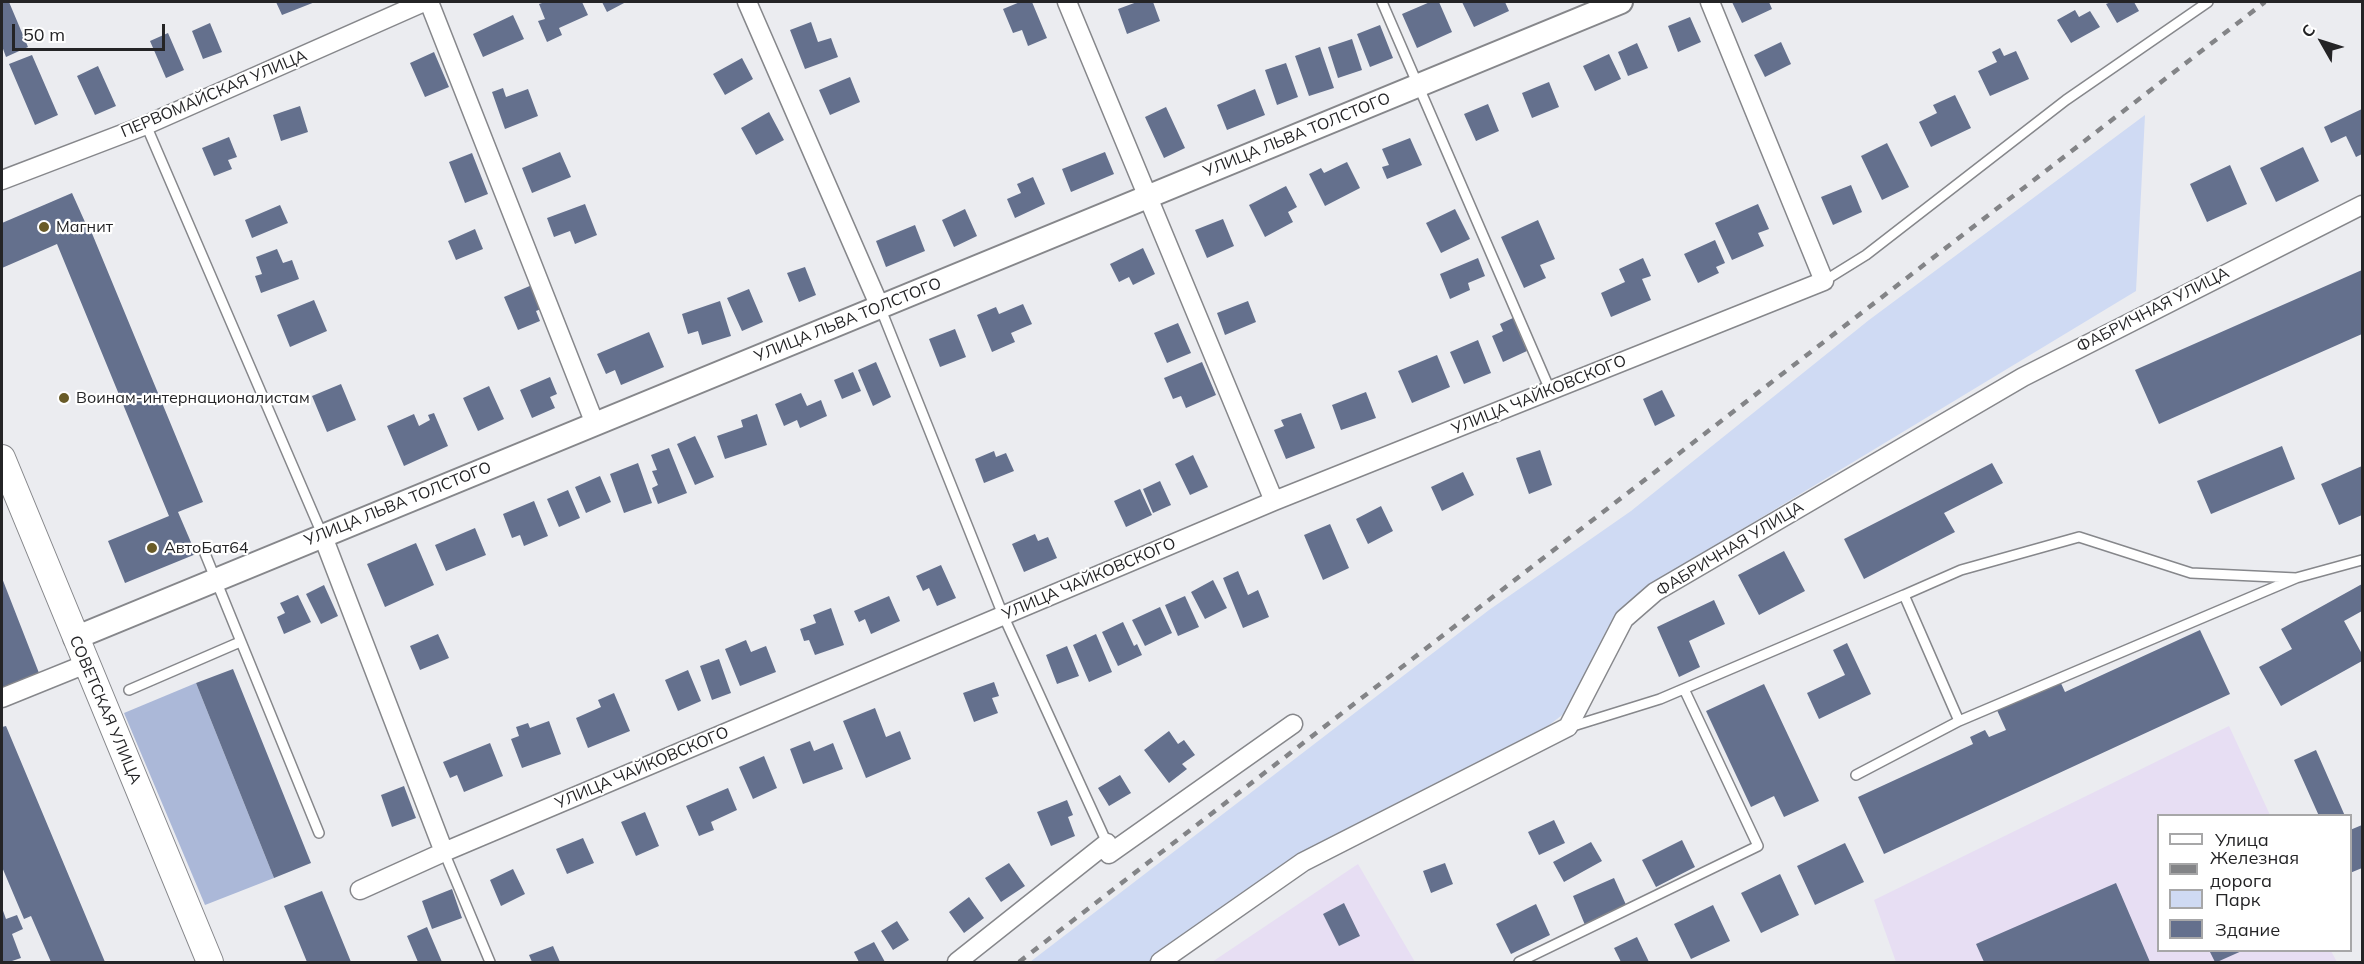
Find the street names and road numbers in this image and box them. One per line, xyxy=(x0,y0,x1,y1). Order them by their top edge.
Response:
street label: ПЕРВОМАЙСКАЯ УЛИЦА xyxy=(118,46,310,142)
street label: УЛИЦА ЛЬВА ТОЛСТОГО xyxy=(1201,89,1393,181)
street label: ФАБРИЧНАЯ УЛИЦА xyxy=(2074,263,2232,357)
street label: УЛИЦА ЛЬВА ТОЛСТОГО xyxy=(752,274,944,366)
street label: УЛИЦА ЧАЙКОВСКОГО xyxy=(1449,351,1629,439)
street label: УЛИЦА ЛЬВА ТОЛСТОГО xyxy=(302,458,494,550)
street label: ФАБРИЧНАЯ УЛИЦА xyxy=(1653,497,1807,601)
street label: УЛИЦА ЧАЙКОВСКОГО xyxy=(999,534,1179,624)
street label: СОВЕТСКАЯ УЛИЦА xyxy=(65,633,145,787)
street label: УЛИЦА ЧАЙКОВСКОГО xyxy=(552,723,732,813)

